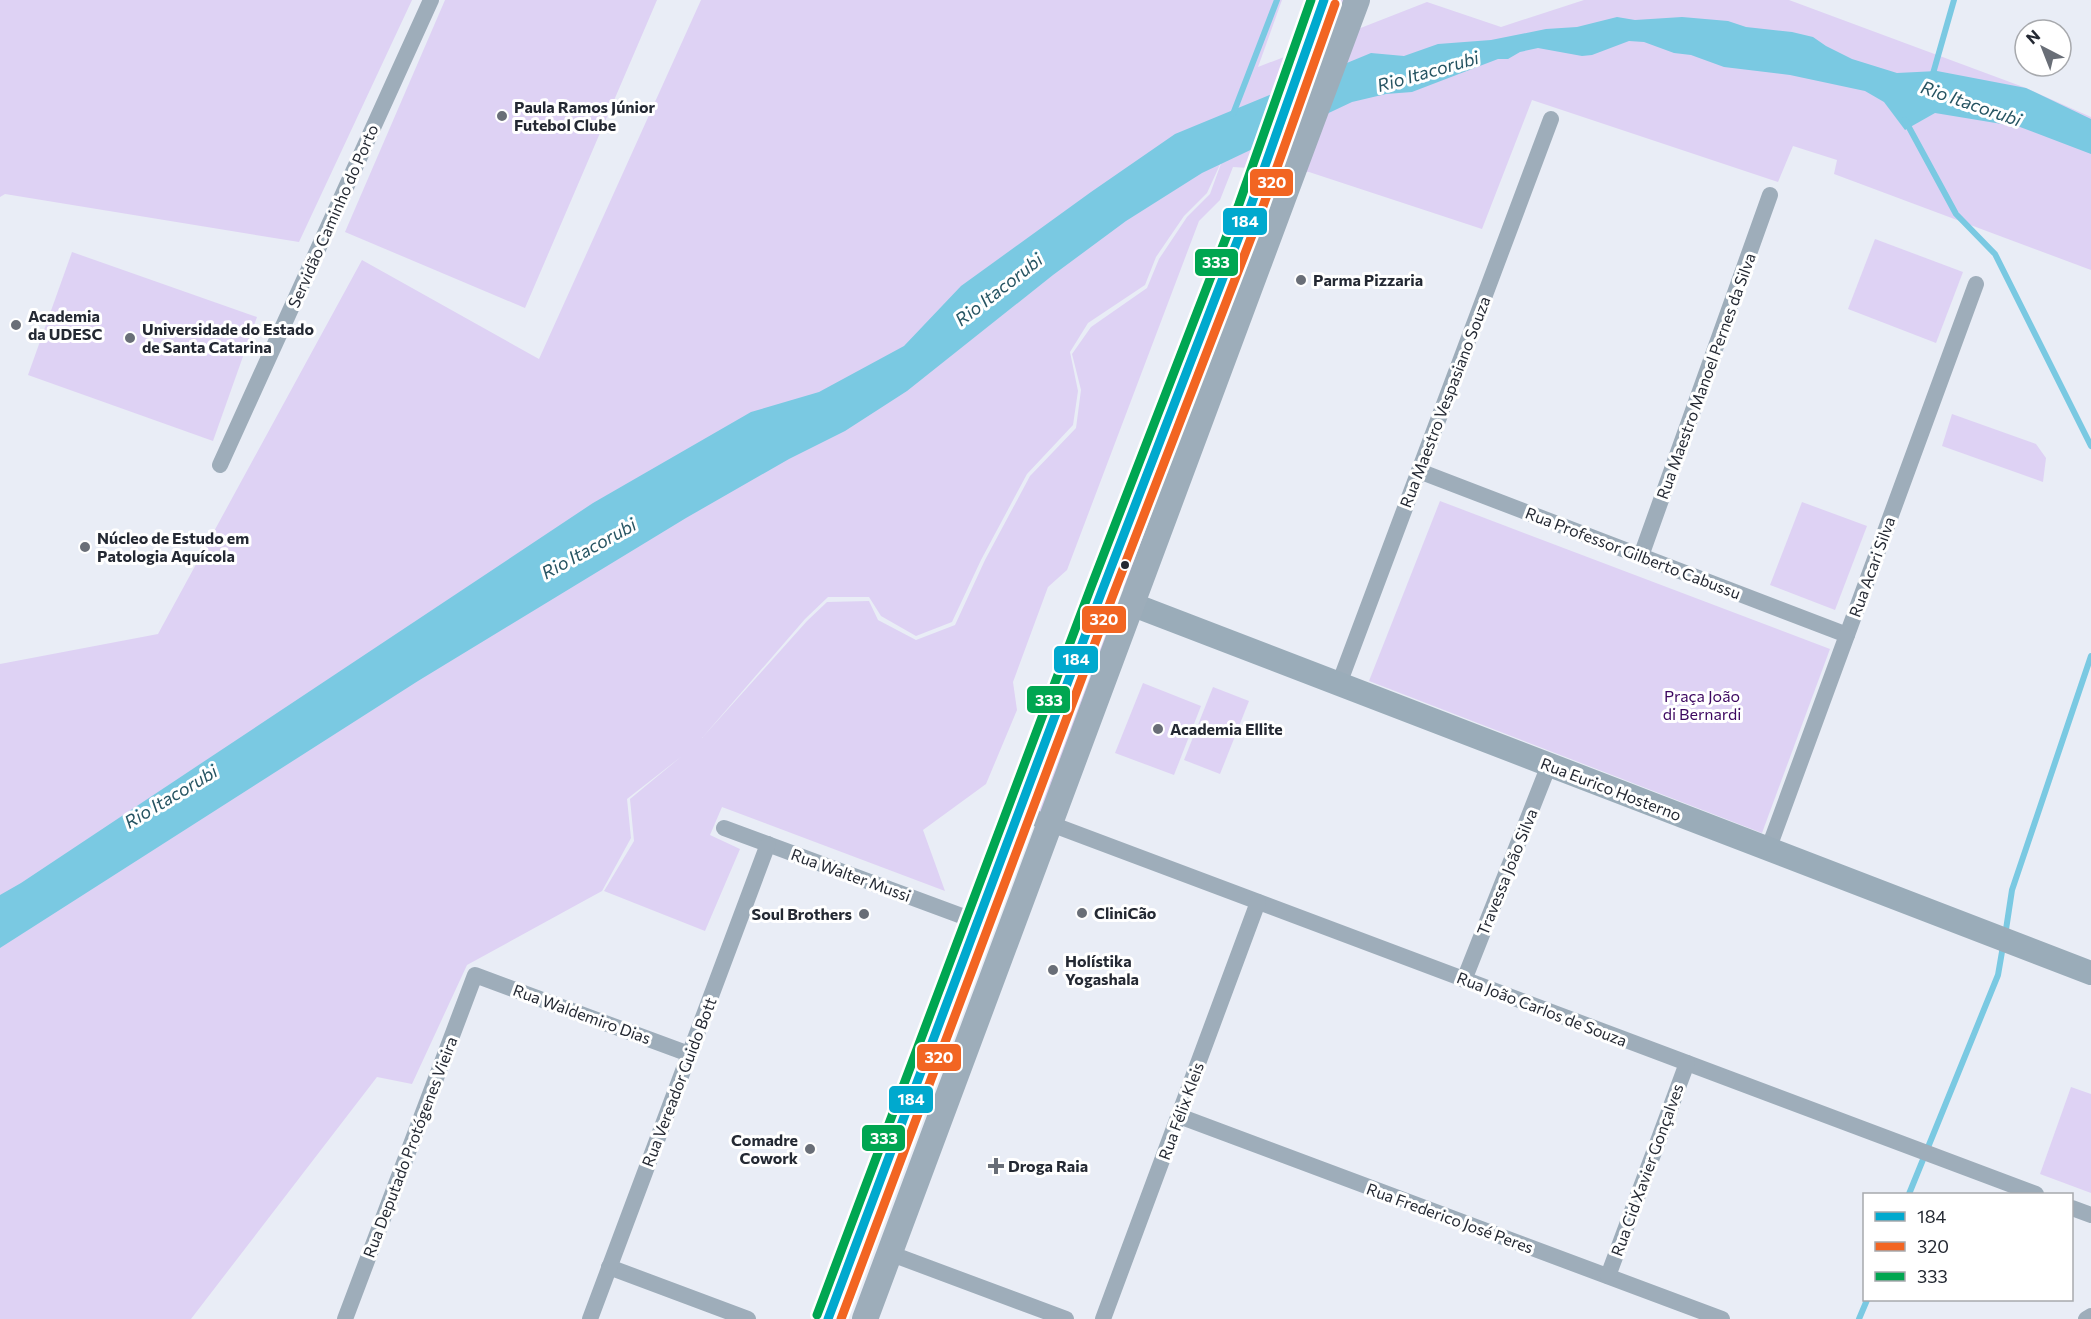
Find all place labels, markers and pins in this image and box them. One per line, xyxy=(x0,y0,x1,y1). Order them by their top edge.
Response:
place label: Paula Ramos Júnior Futebol Clube xyxy=(514,97,656,134)
marker: Paula Ramos Júnior Futebol Clube xyxy=(495,109,509,123)
place label: Parma Pizzaria xyxy=(1313,270,1423,289)
marker: Parma Pizzaria xyxy=(1294,273,1308,287)
place label: Academia da UDESC xyxy=(28,306,102,343)
marker: Academia da UDESC xyxy=(9,318,23,332)
place label: Universidade do Estado de Santa Catarina xyxy=(142,319,314,356)
marker: Universidade do Estado de Santa Catarina xyxy=(123,331,137,345)
place label: Núcleo de Estudo em Patologia Aquícola xyxy=(97,528,249,565)
marker: Núcleo de Estudo em Patologia Aquícola xyxy=(78,540,92,554)
unlabelled marker xyxy=(1119,559,1131,571)
place label: Academia Ellite xyxy=(1170,719,1283,738)
marker: Academia Ellite xyxy=(1151,722,1165,736)
place label: CliniCão xyxy=(1094,903,1157,922)
place label: Soul Brothers xyxy=(752,904,852,923)
marker: CliniCão xyxy=(1075,906,1089,920)
marker: Soul Brothers xyxy=(857,907,871,921)
place label: Holístika Yogashala xyxy=(1065,951,1139,988)
marker: Holístika Yogashala xyxy=(1046,963,1060,977)
place label: Comadre Cowork xyxy=(731,1130,799,1167)
marker: Comadre Cowork xyxy=(803,1142,817,1156)
place label: Droga Raia xyxy=(1008,1156,1088,1175)
marker: Droga Raia xyxy=(989,1159,1003,1173)

